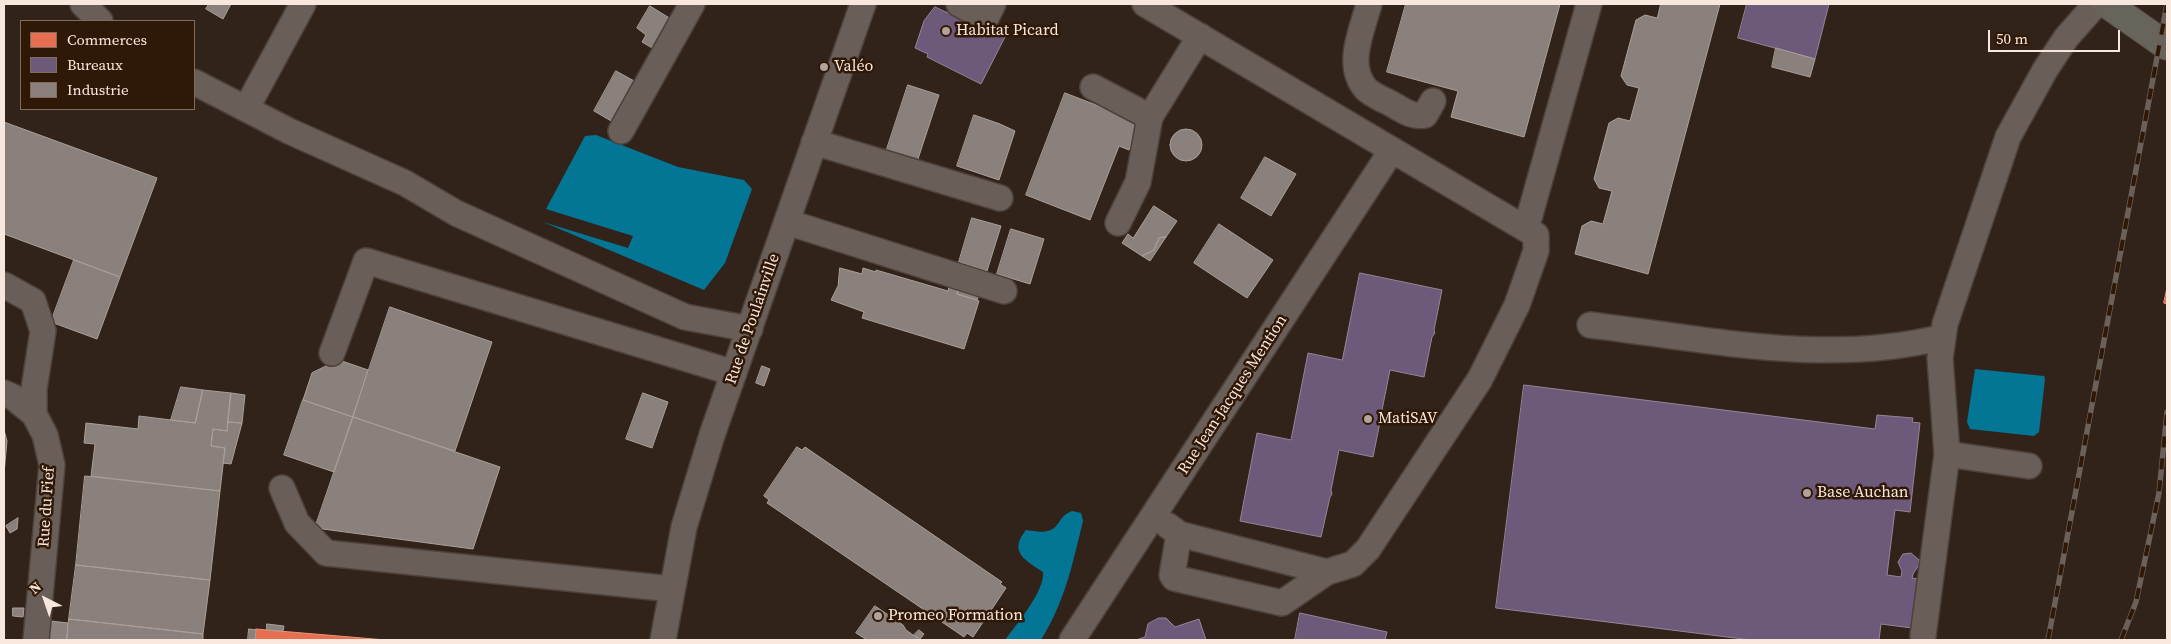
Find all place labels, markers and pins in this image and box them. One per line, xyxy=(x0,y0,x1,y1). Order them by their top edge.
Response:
place label: Habitat Picard xyxy=(956,21,1059,41)
marker: Habitat Picard xyxy=(940,25,952,37)
place label: Valéo xyxy=(834,57,873,77)
marker: Valéo xyxy=(818,61,830,73)
place label: MatiSAV xyxy=(1378,409,1438,429)
marker: MatiSAV xyxy=(1362,413,1374,425)
place label: Base Auchan xyxy=(1817,483,1909,503)
marker: Base Auchan xyxy=(1801,487,1813,499)
place label: Promeo Formation xyxy=(888,606,1023,626)
marker: Promeo Formation xyxy=(872,610,884,622)

